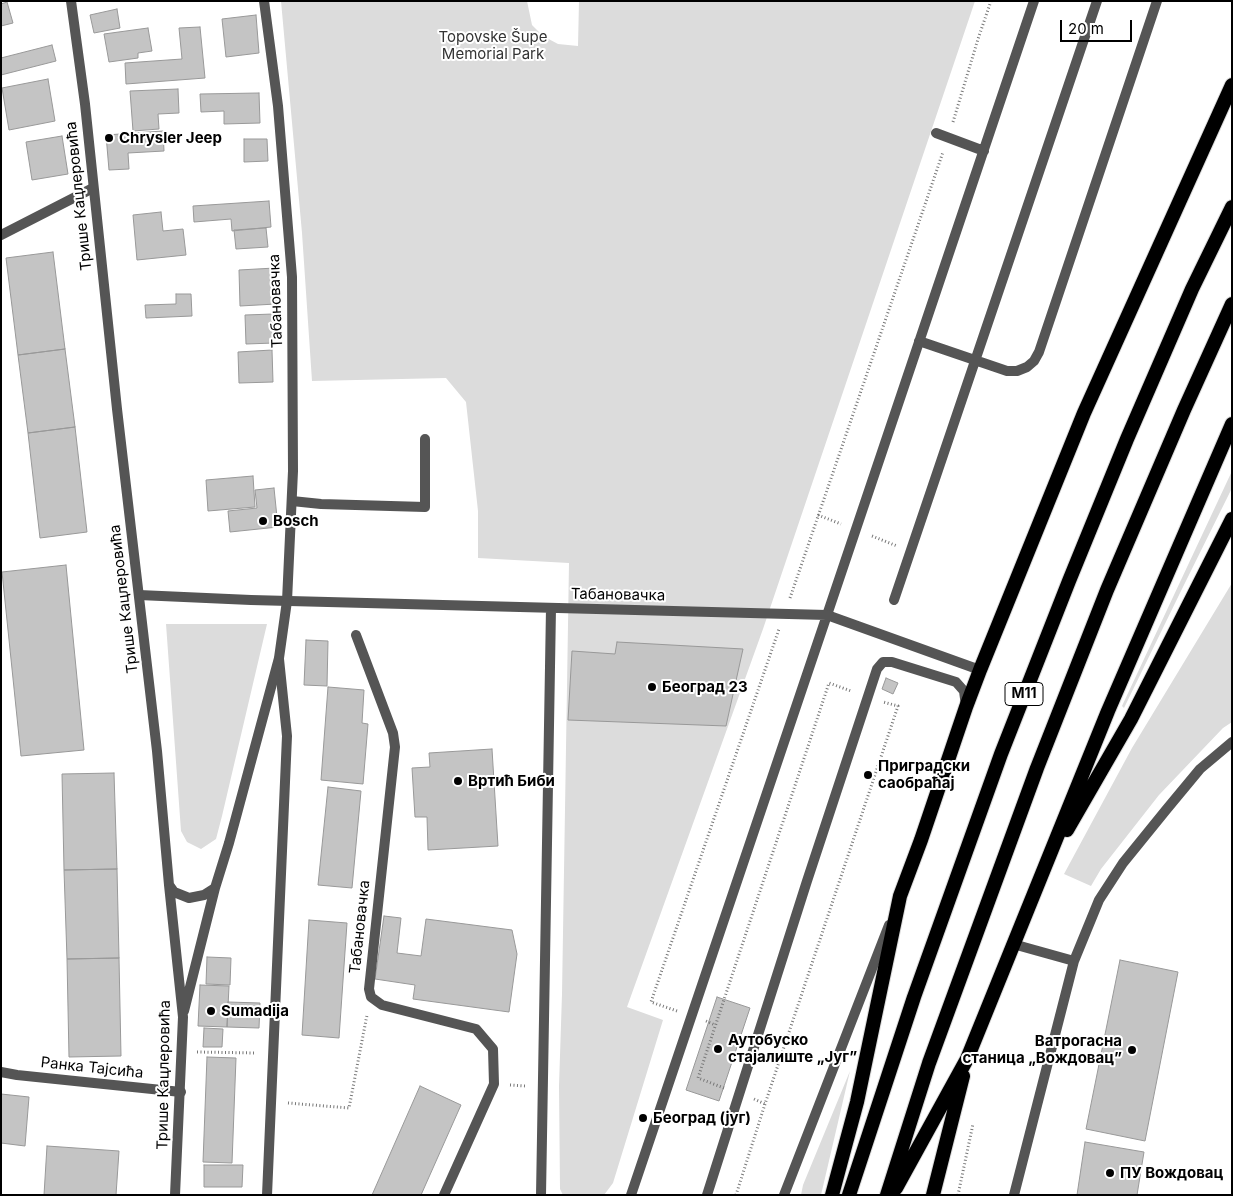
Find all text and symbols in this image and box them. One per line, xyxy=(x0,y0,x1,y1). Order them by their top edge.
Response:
scale bar xyxy=(1063,10,1136,42)
text: 20 m xyxy=(1068,19,1104,38)
park label: Topovske Šupe Memorial Park xyxy=(438,28,548,63)
street label: Трише Кацлеровића xyxy=(62,121,96,271)
place label: Chrysler Jeep xyxy=(119,129,222,147)
marker: Chrysler Jeep xyxy=(103,132,115,144)
street label: Табановачка xyxy=(265,254,287,348)
place label: Bosch xyxy=(273,512,319,530)
marker: Bosch xyxy=(257,515,269,527)
street label: Трише Кацлеровића xyxy=(106,524,142,674)
street label: Табановачка xyxy=(571,585,665,605)
place label: Београд 23 xyxy=(662,678,748,696)
marker: Београд 23 xyxy=(646,681,658,693)
road number: M11 xyxy=(1005,682,1043,706)
place label: Приградски саобраћај xyxy=(878,757,970,792)
marker: Приградски саобраћај xyxy=(862,769,874,781)
place label: Вртић Биби xyxy=(468,772,555,790)
marker: Вртић Биби xyxy=(452,775,464,787)
street label: Табановачка xyxy=(346,879,374,975)
street label: Трише Кацлеровића xyxy=(154,1000,174,1150)
place label: Sumadija xyxy=(221,1002,289,1020)
marker: Sumadija xyxy=(205,1005,217,1017)
place label: Аутобуско стајалиште „Југ” xyxy=(728,1031,857,1066)
place label: Ватрогасна станица „Вождовац” xyxy=(962,1032,1122,1067)
marker: Аутобуско стајалиште „Југ” xyxy=(712,1043,724,1055)
marker: Ватрогасна станица „Вождовац” xyxy=(1126,1044,1138,1056)
street label: Ранка Тајсића xyxy=(40,1054,144,1082)
place label: Београд (југ) xyxy=(653,1109,751,1127)
marker: Београд (југ) xyxy=(637,1112,649,1124)
place label: ПУ Вождовац xyxy=(1120,1164,1223,1182)
marker: ПУ Вождовац xyxy=(1104,1167,1116,1179)

